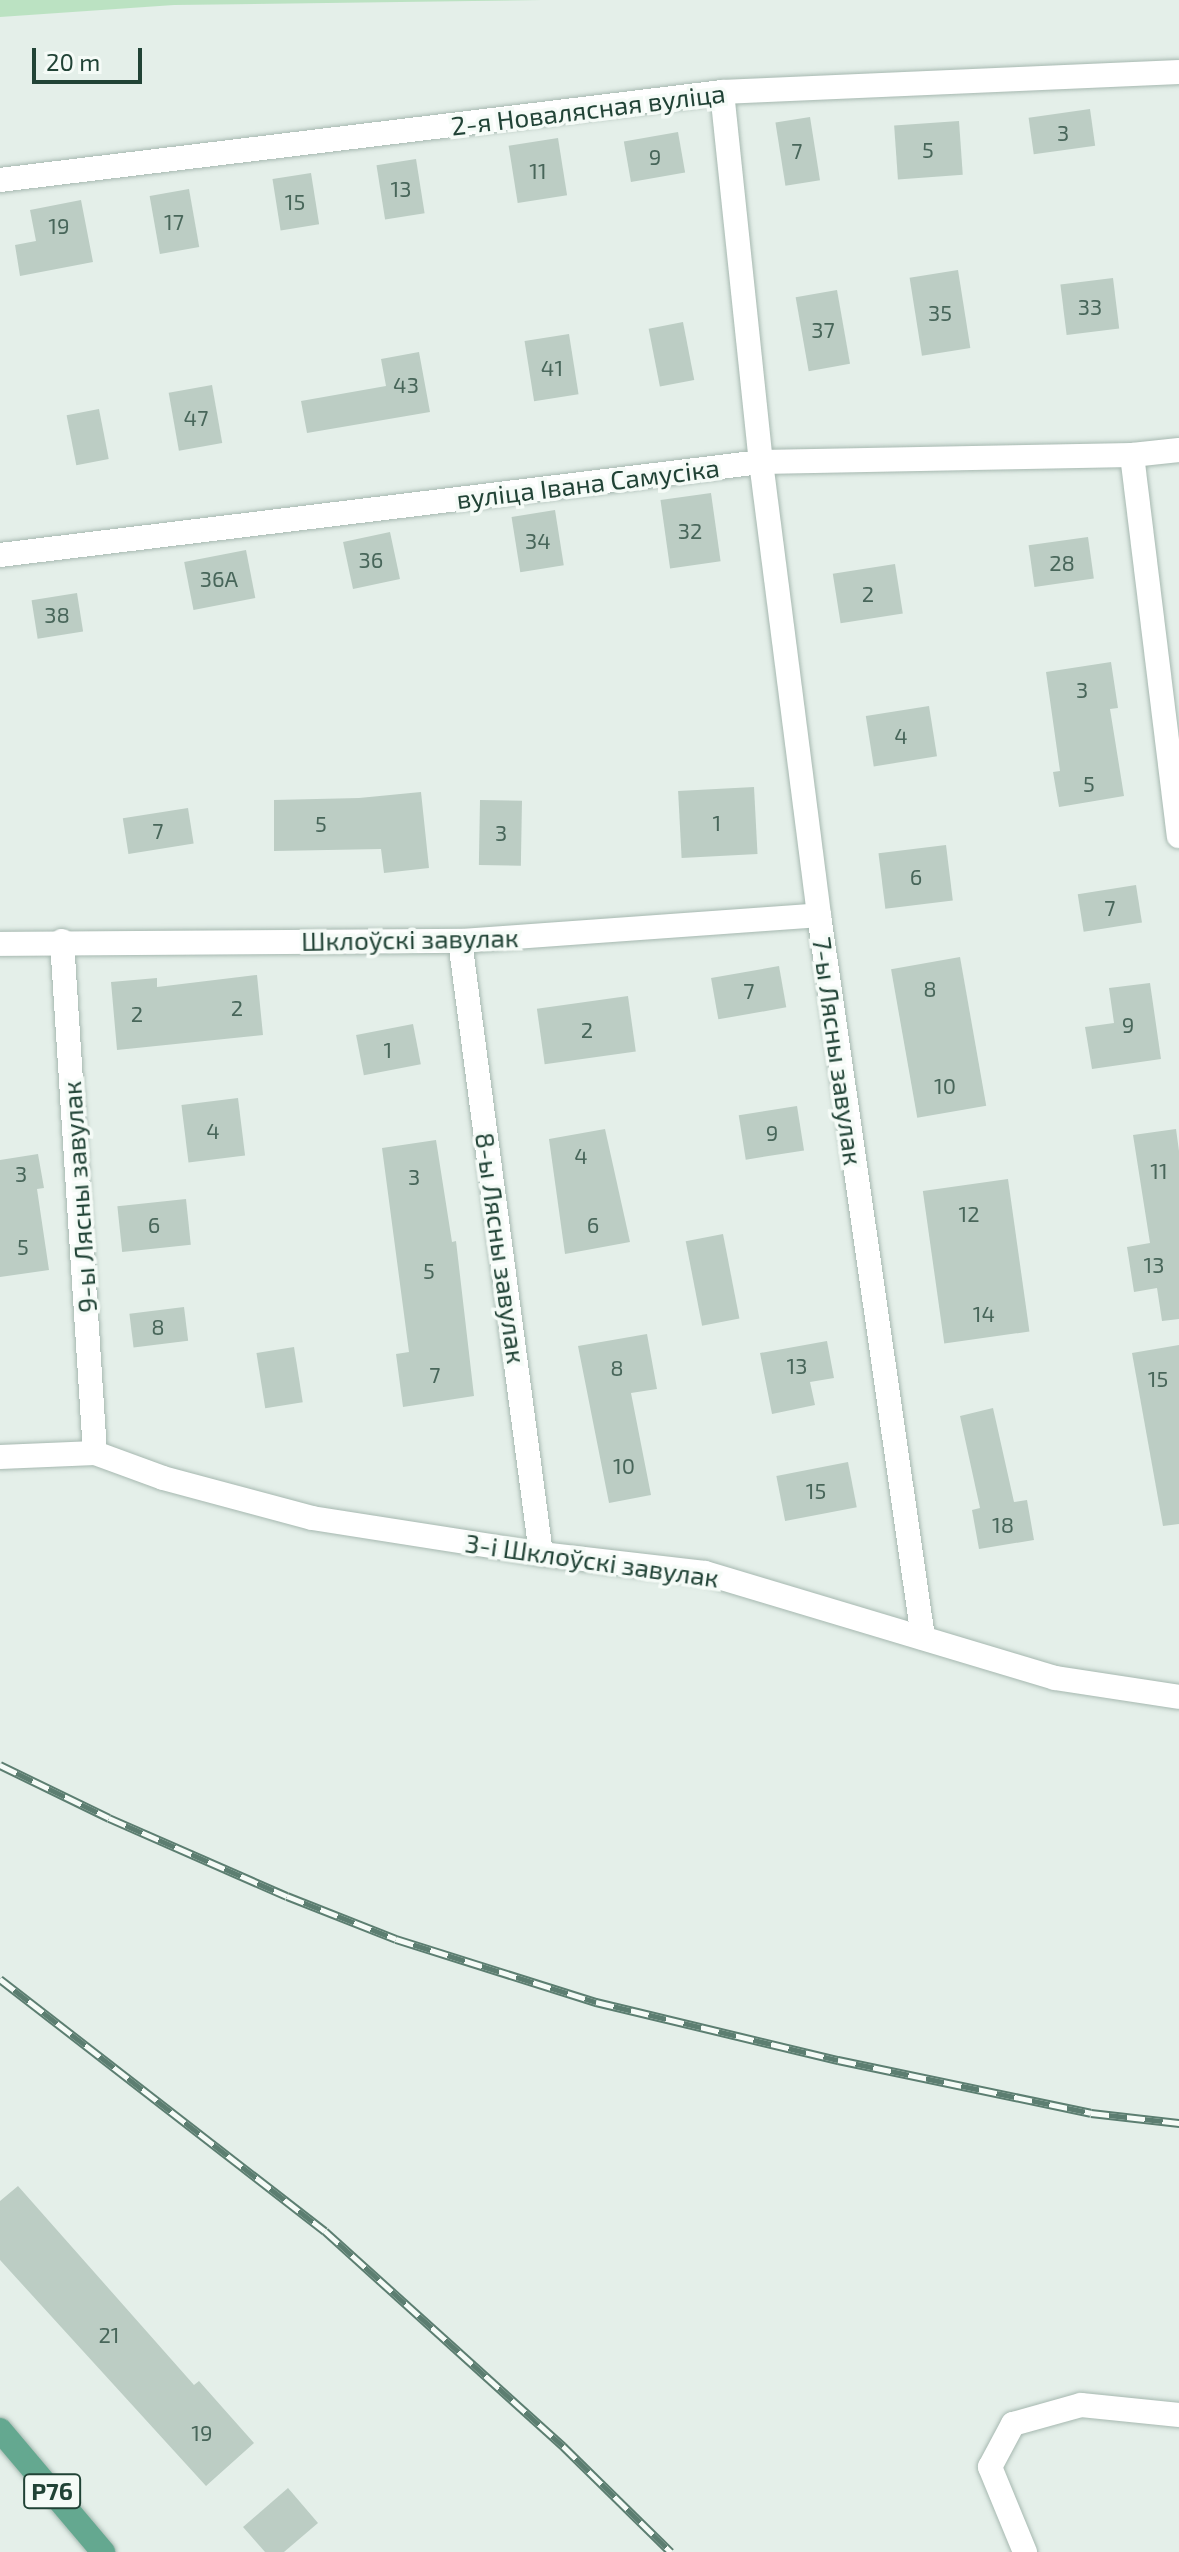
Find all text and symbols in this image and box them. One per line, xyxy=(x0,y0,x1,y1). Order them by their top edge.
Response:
scale bar xyxy=(36,32,146,82)
text: 20 m xyxy=(46,47,100,76)
street label: 2-я Новалясная вуліца xyxy=(449,77,727,141)
house number: 3 xyxy=(1057,120,1069,146)
house number: 5 xyxy=(922,137,934,163)
house number: 7 xyxy=(791,138,803,164)
house number: 9 xyxy=(649,144,661,170)
house number: 11 xyxy=(529,158,547,184)
house number: 13 xyxy=(391,176,411,202)
house number: 15 xyxy=(285,189,305,215)
house number: 17 xyxy=(164,209,184,235)
house number: 19 xyxy=(48,213,70,239)
house number: 33 xyxy=(1078,294,1102,320)
house number: 35 xyxy=(928,300,952,326)
house number: 37 xyxy=(811,317,835,343)
house number: 41 xyxy=(541,355,563,381)
house number: 43 xyxy=(393,372,419,398)
house number: 47 xyxy=(184,405,208,431)
street label: вуліца Івана Самусіка xyxy=(455,451,721,515)
house number: 32 xyxy=(678,518,702,544)
house number: 34 xyxy=(525,528,551,554)
house number: 36 xyxy=(359,547,383,573)
house number: 28 xyxy=(1049,550,1075,576)
house number: 36А xyxy=(200,566,238,592)
house number: 2 xyxy=(862,581,874,607)
house number: 38 xyxy=(44,602,70,628)
house number: 3 xyxy=(1076,677,1088,703)
house number: 4 xyxy=(894,723,908,749)
house number: 5 xyxy=(1083,771,1095,797)
house number: 1 xyxy=(713,810,721,836)
house number: 5 xyxy=(315,811,327,837)
house number: 7 xyxy=(152,818,164,844)
house number: 3 xyxy=(495,820,507,846)
house number: 6 xyxy=(910,864,922,890)
house number: 7 xyxy=(1104,895,1116,921)
street label: Шклоўскі завулак xyxy=(301,922,519,956)
street label: 7-ы Лясны завулак xyxy=(807,935,869,1167)
house number: 8 xyxy=(923,976,937,1002)
house number: 7 xyxy=(743,978,755,1004)
house number: 2 xyxy=(231,995,243,1021)
house number: 2 xyxy=(131,1001,143,1027)
house number: 9 xyxy=(1122,1012,1134,1038)
house number: 2 xyxy=(581,1017,593,1043)
house number: 1 xyxy=(384,1037,392,1063)
house number: 10 xyxy=(934,1073,956,1099)
street label: 9-ы Лясны завулак xyxy=(55,1080,103,1314)
house number: 4 xyxy=(206,1118,220,1144)
house number: 9 xyxy=(766,1120,778,1146)
street label: 8-ы Лясны завулак xyxy=(469,1131,533,1365)
house number: 4 xyxy=(574,1143,588,1169)
house number: 11 xyxy=(1150,1158,1168,1184)
house number: 3 xyxy=(15,1161,27,1187)
house number: 3 xyxy=(408,1164,420,1190)
house number: 12 xyxy=(958,1201,980,1227)
house number: 6 xyxy=(148,1212,160,1238)
house number: 6 xyxy=(587,1212,599,1238)
house number: 5 xyxy=(17,1234,29,1260)
house number: 13 xyxy=(1144,1252,1164,1278)
house number: 5 xyxy=(423,1258,435,1284)
house number: 14 xyxy=(973,1301,995,1327)
house number: 8 xyxy=(151,1314,165,1340)
house number: 13 xyxy=(787,1353,807,1379)
house number: 8 xyxy=(610,1355,624,1381)
house number: 7 xyxy=(429,1362,441,1388)
house number: 15 xyxy=(1148,1366,1168,1392)
house number: 10 xyxy=(613,1453,635,1479)
house number: 15 xyxy=(806,1478,826,1504)
house number: 18 xyxy=(992,1512,1014,1538)
street label: 3-і Шклоўскі завулак xyxy=(463,1527,721,1593)
house number: 21 xyxy=(98,2322,120,2348)
house number: 19 xyxy=(191,2420,213,2446)
road number: Р76 xyxy=(22,2471,82,2511)

